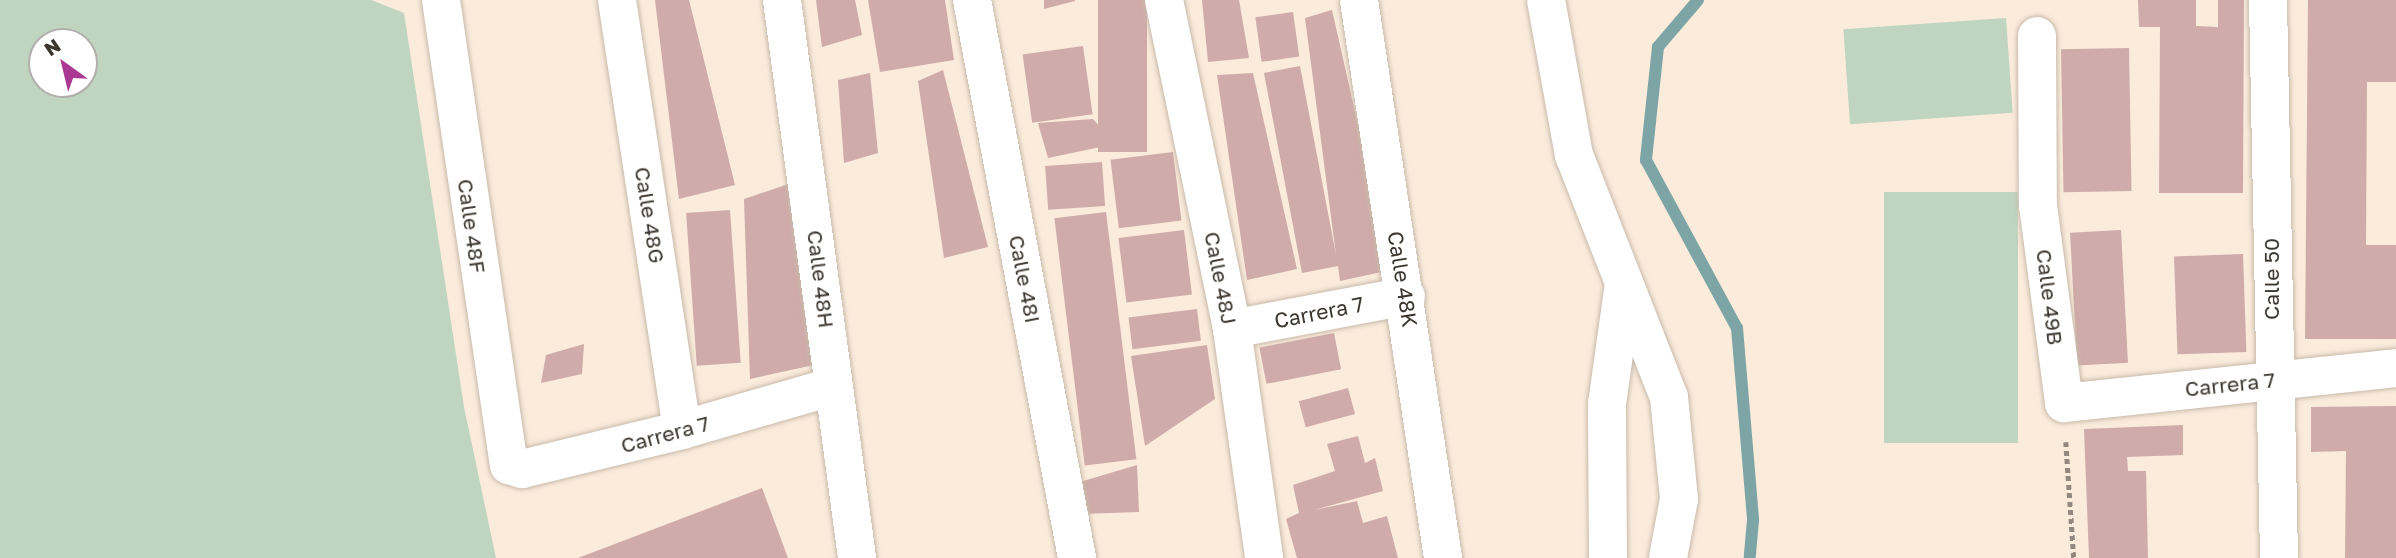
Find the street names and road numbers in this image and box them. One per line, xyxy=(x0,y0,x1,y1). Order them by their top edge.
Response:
street label: Calle 48G xyxy=(630,165,670,265)
street label: Calle 48F xyxy=(453,177,491,275)
street label: Calle 48H xyxy=(802,229,840,329)
street label: Calle 48J xyxy=(1200,229,1242,327)
street label: Calle 48K xyxy=(1383,229,1423,329)
street label: Calle 48I xyxy=(1004,233,1046,325)
street label: Calle 50 xyxy=(2258,238,2284,320)
street label: Calle 49B xyxy=(2032,248,2068,346)
street label: Carrera 7 xyxy=(1272,291,1366,333)
street label: Carrera 7 xyxy=(2184,367,2276,401)
street label: Carrera 7 xyxy=(618,410,712,458)

